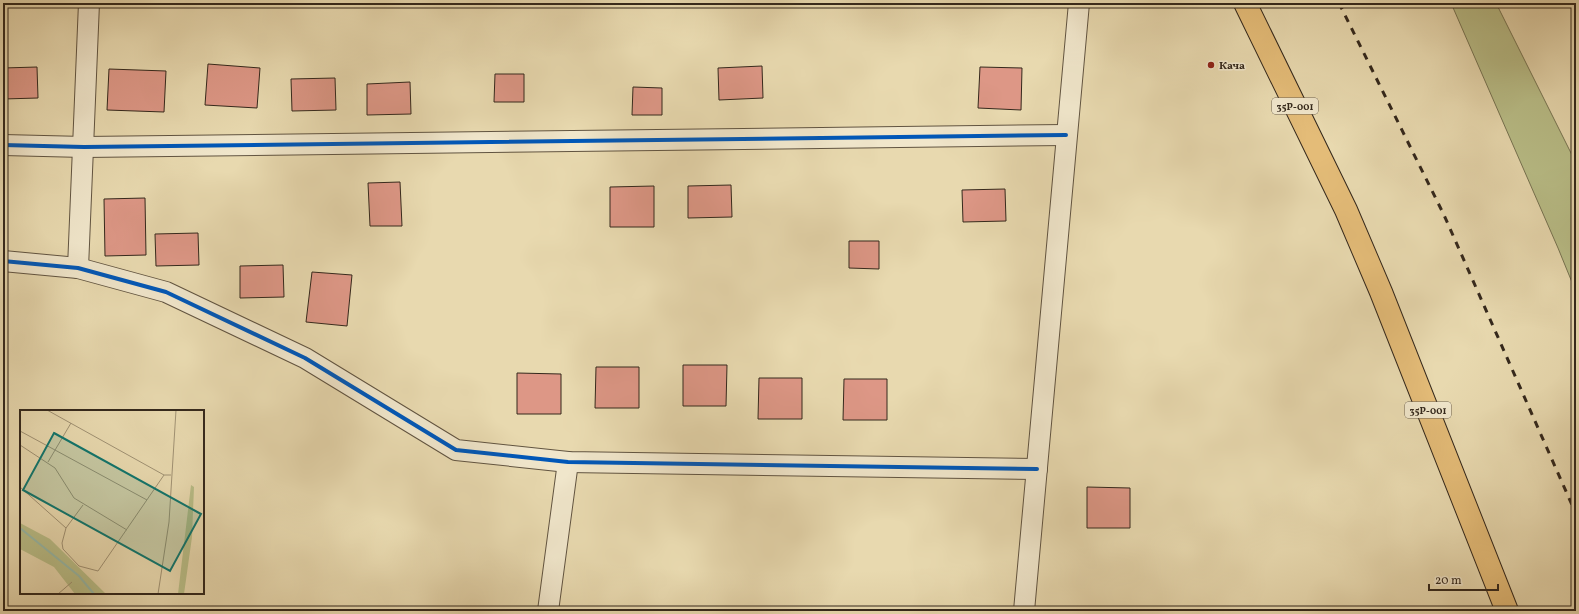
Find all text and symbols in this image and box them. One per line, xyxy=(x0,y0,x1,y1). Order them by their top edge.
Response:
place label: Кача xyxy=(1219,59,1245,74)
marker: Кача xyxy=(1206,60,1216,70)
road number: 35Р-001 xyxy=(1272,98,1318,114)
road number: 35Р-001 xyxy=(1405,402,1451,418)
inset map xyxy=(20,410,204,594)
scale bar xyxy=(1429,566,1498,592)
text: 20 m xyxy=(1435,573,1462,589)

